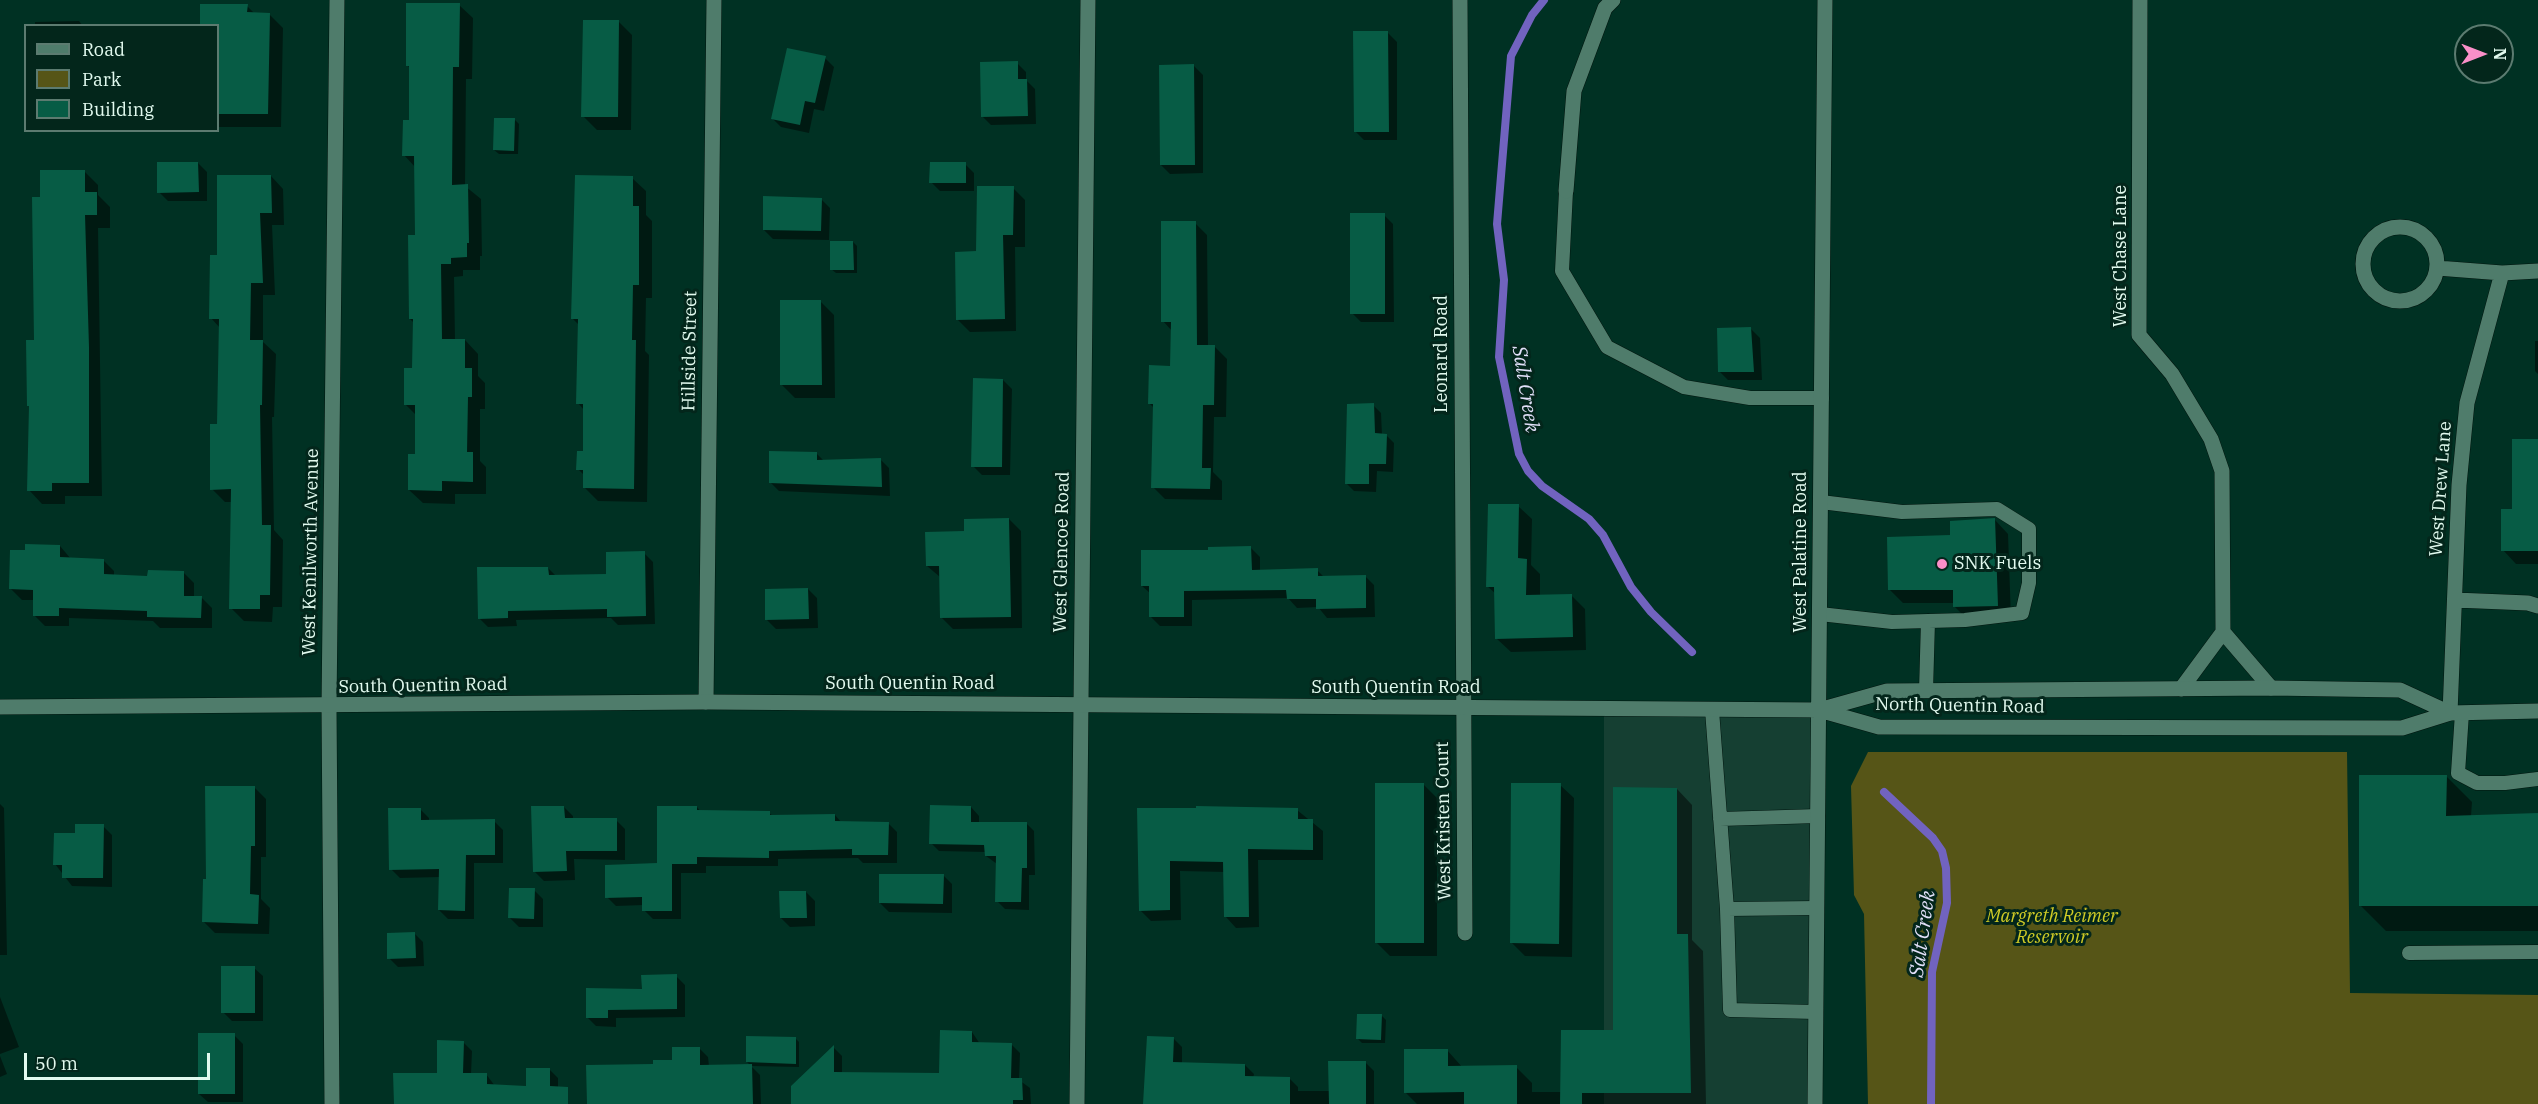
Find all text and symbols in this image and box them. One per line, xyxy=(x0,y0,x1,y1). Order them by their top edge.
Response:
legend xyxy=(24,24,219,132)
north arrow xyxy=(2454,24,2514,84)
text: Road xyxy=(82,38,125,61)
text: N xyxy=(2490,48,2510,60)
text: Park xyxy=(82,68,121,91)
text: Building xyxy=(82,98,154,121)
street label: West Chase Lane xyxy=(2110,185,2132,327)
street label: Hillside Street xyxy=(678,291,702,411)
street label: Leonard Road xyxy=(1431,295,1453,413)
water label: Salt Creek xyxy=(1506,344,1544,434)
street label: West Drew Lane xyxy=(2425,421,2457,557)
street label: West Kenilworth Avenue xyxy=(298,448,324,656)
street label: West Glencoe Road xyxy=(1050,471,1074,633)
street label: West Palatine Road xyxy=(1790,471,1812,633)
place label: SNK Fuels xyxy=(1954,553,2041,575)
marker: SNK Fuels xyxy=(1935,557,1949,571)
street label: South Quentin Road xyxy=(825,673,995,695)
street label: South Quentin Road xyxy=(338,674,508,698)
street label: South Quentin Road xyxy=(1311,677,1481,699)
street label: North Quentin Road xyxy=(1875,694,2045,718)
street label: West Kristen Court xyxy=(1432,741,1456,901)
water label: Salt Creek xyxy=(1905,889,1941,979)
park label: Margreth Reimer Reservoir xyxy=(1986,906,2118,948)
scale bar xyxy=(27,1041,213,1079)
text: 50 m xyxy=(35,1052,78,1075)

